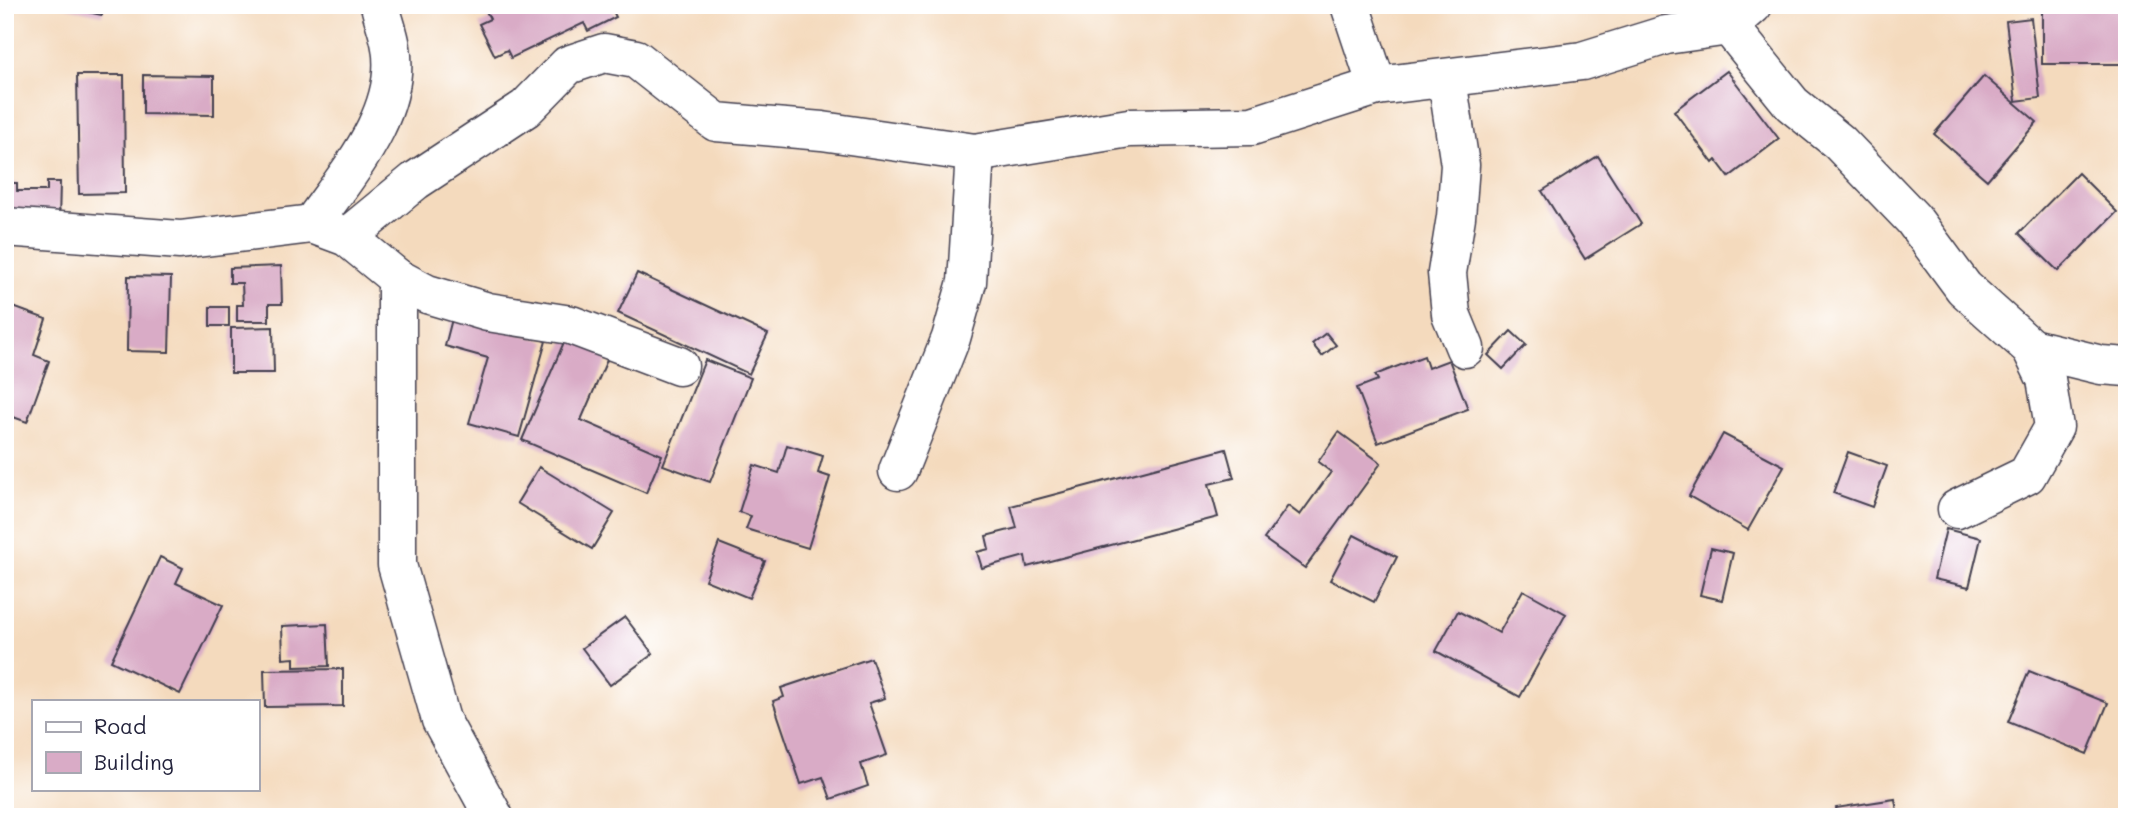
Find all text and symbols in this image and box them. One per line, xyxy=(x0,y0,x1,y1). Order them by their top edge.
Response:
legend xyxy=(32,700,259,790)
text: Road xyxy=(94,712,146,739)
text: Building xyxy=(94,748,174,775)

